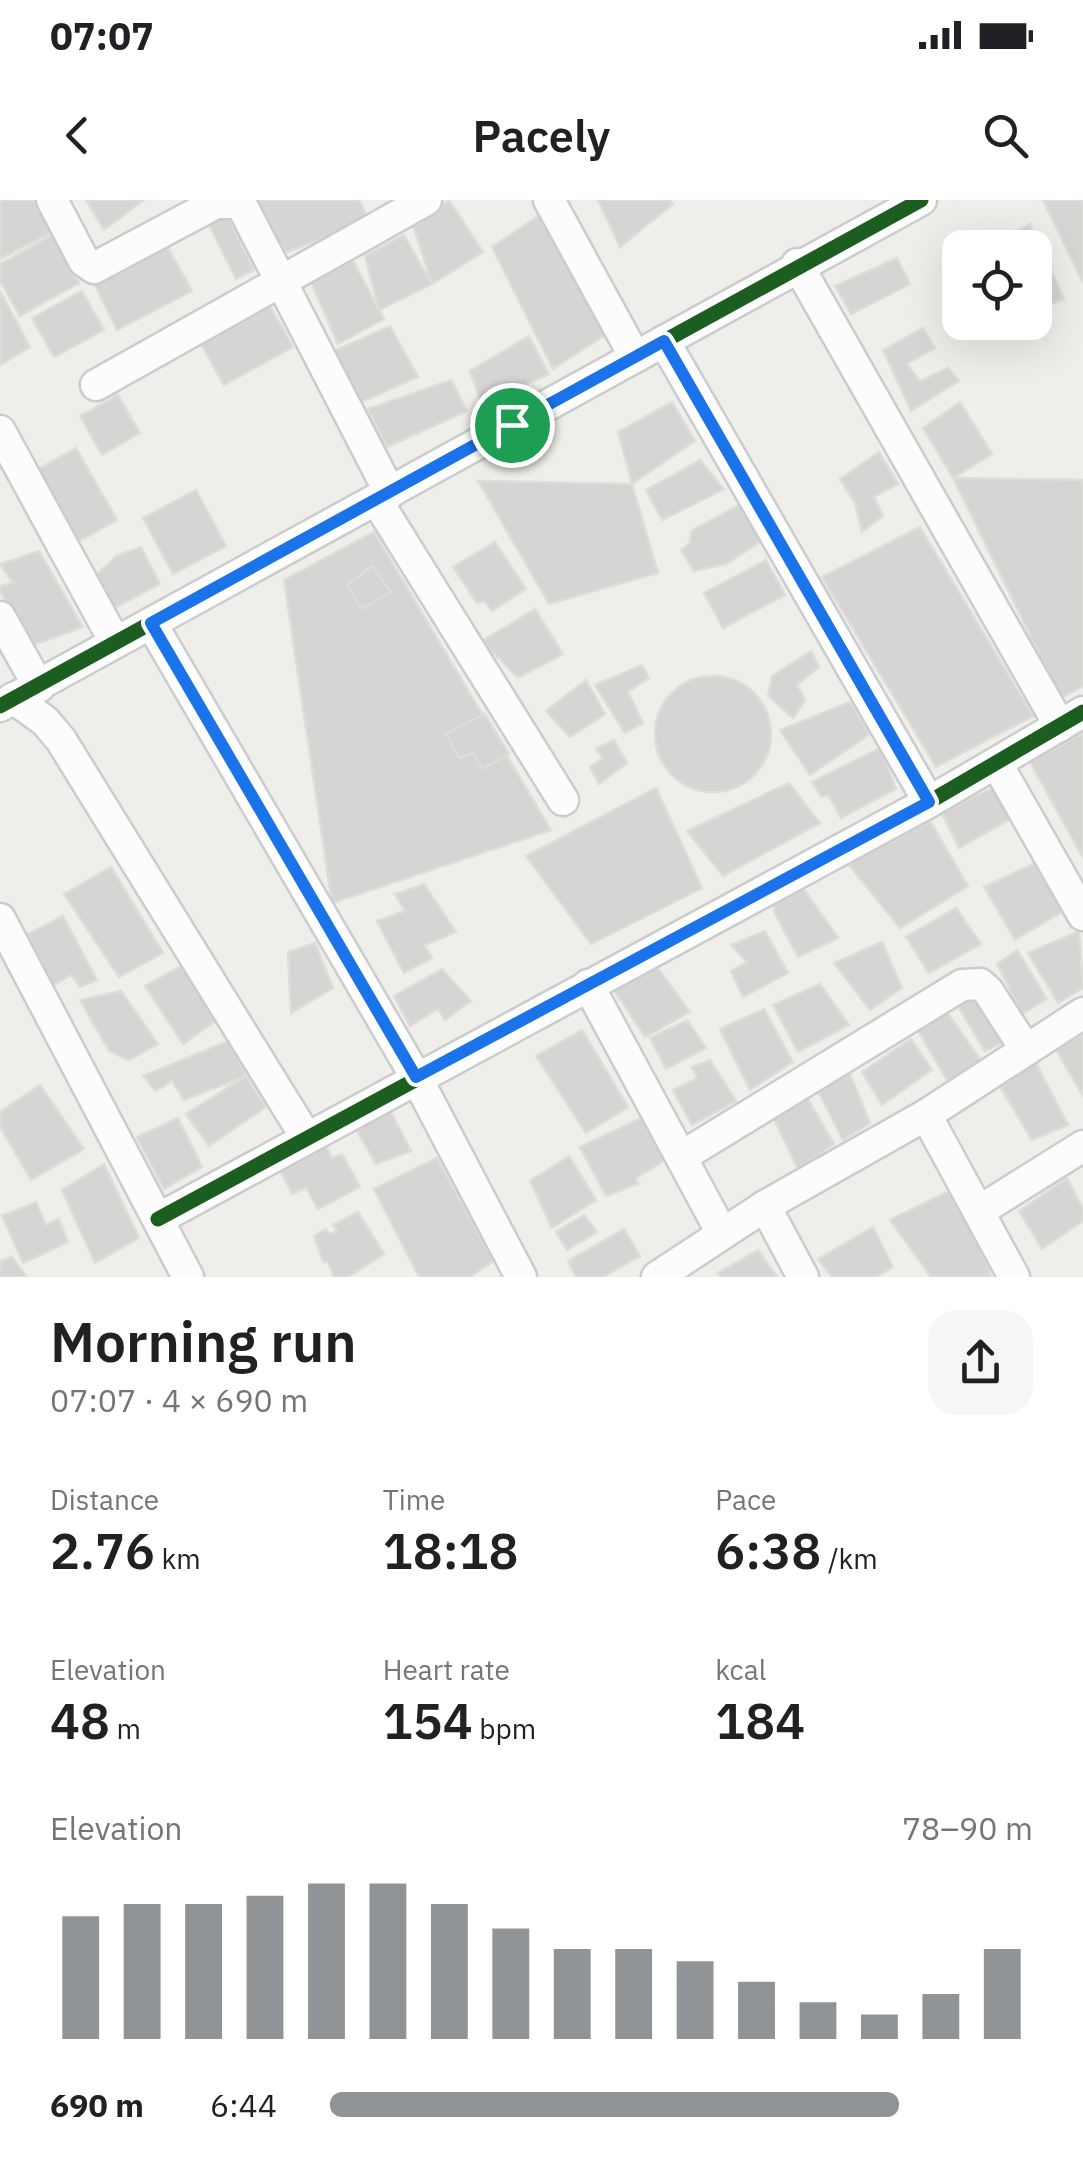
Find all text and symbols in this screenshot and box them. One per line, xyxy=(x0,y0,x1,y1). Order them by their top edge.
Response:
text: 07:07 xyxy=(50,11,154,60)
text: Pacely xyxy=(473,106,610,164)
icon: back xyxy=(50,108,105,163)
icon: search xyxy=(978,108,1033,163)
map controls xyxy=(942,230,1052,340)
button: locate xyxy=(942,230,1052,340)
pin xyxy=(470,383,555,468)
icon: arrive xyxy=(485,398,540,453)
text: Morning run xyxy=(50,1306,357,1377)
button: share xyxy=(928,1310,1033,1415)
text: 07:07 · 4 × 690 m xyxy=(50,1379,308,1421)
text: Distance xyxy=(50,1481,159,1518)
text: Time xyxy=(383,1481,446,1518)
text: Pace xyxy=(715,1481,776,1518)
text: 2.76 xyxy=(50,1518,155,1583)
text: 18:18 xyxy=(383,1518,519,1583)
text: 6:38 xyxy=(715,1518,821,1583)
text: km xyxy=(155,1540,201,1577)
text: /km xyxy=(821,1540,878,1577)
text: Elevation xyxy=(50,1651,166,1688)
text: Heart rate xyxy=(383,1651,510,1688)
text: kcal xyxy=(715,1651,766,1688)
text: 48 xyxy=(50,1688,110,1753)
text: 154 xyxy=(383,1688,473,1753)
text: 184 xyxy=(715,1688,805,1753)
text: m xyxy=(110,1710,141,1747)
text: bpm xyxy=(473,1710,536,1747)
text: Elevation xyxy=(50,1807,183,1849)
text: 78–90 m xyxy=(902,1807,1033,1849)
text: 690 m xyxy=(50,2084,144,2126)
text: 6:44 xyxy=(210,2084,277,2126)

